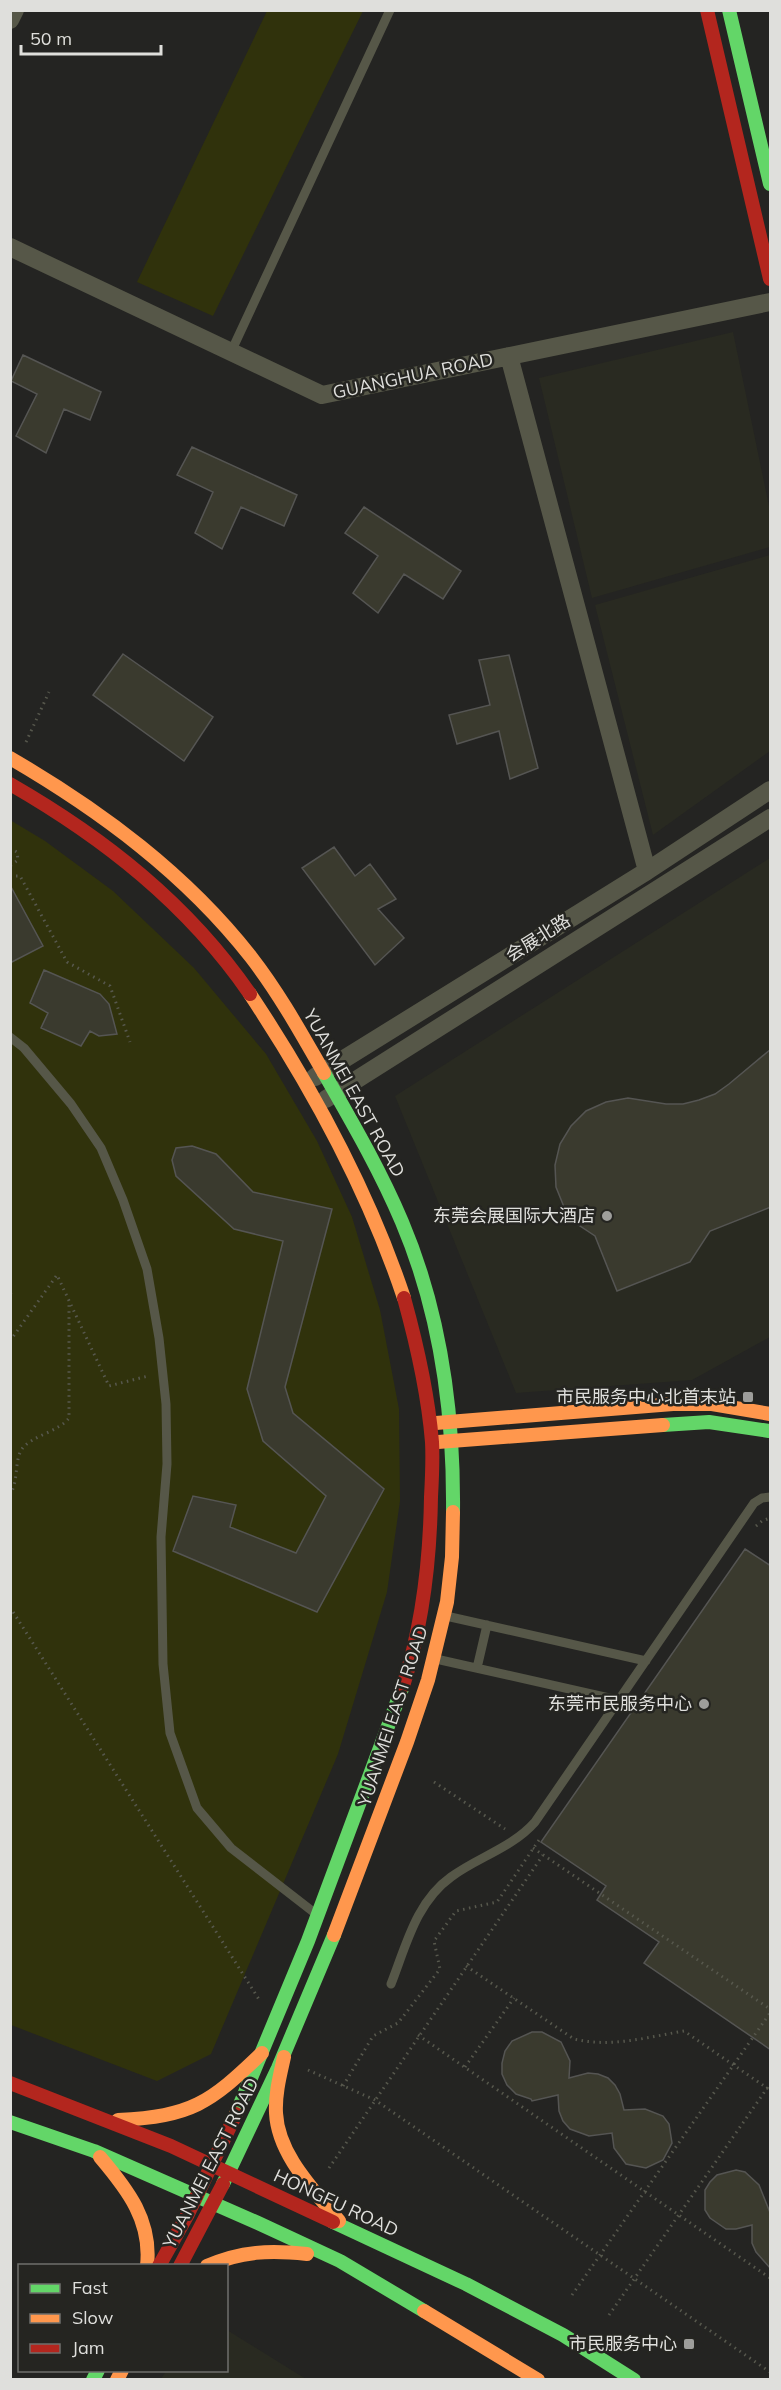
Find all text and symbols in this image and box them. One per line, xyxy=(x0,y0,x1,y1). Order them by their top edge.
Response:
scale bar xyxy=(21,18,160,56)
text: 50 m xyxy=(30,27,72,50)
street label: GUANGHUA ROAD xyxy=(331,347,495,404)
street label: 会展北路 xyxy=(501,909,574,966)
street label: YUANMEI EAST ROAD xyxy=(298,1004,410,1181)
place label: 东莞会展国际大酒店 xyxy=(433,1204,595,1227)
marker: 东莞会展国际大酒店 xyxy=(600,1209,614,1223)
place label: 市民服务中心北首末站 xyxy=(556,1385,736,1408)
marker: 市民服务中心北首末站 xyxy=(741,1390,755,1404)
street label: YUANMEI EAST ROAD xyxy=(352,1623,433,1810)
place label: 东莞市民服务中心 xyxy=(548,1692,692,1715)
marker: 东莞市民服务中心 xyxy=(697,1697,711,1711)
street label: YUANMEI EAST ROAD xyxy=(157,2073,264,2253)
street label: HONGFU ROAD xyxy=(270,2164,402,2241)
legend xyxy=(18,2264,228,2372)
text: Fast xyxy=(72,2276,108,2299)
text: Slow xyxy=(72,2306,114,2329)
place label: 市民服务中心 xyxy=(569,2332,677,2355)
text: Jam xyxy=(72,2336,105,2359)
marker: 市民服务中心 xyxy=(682,2337,696,2351)

